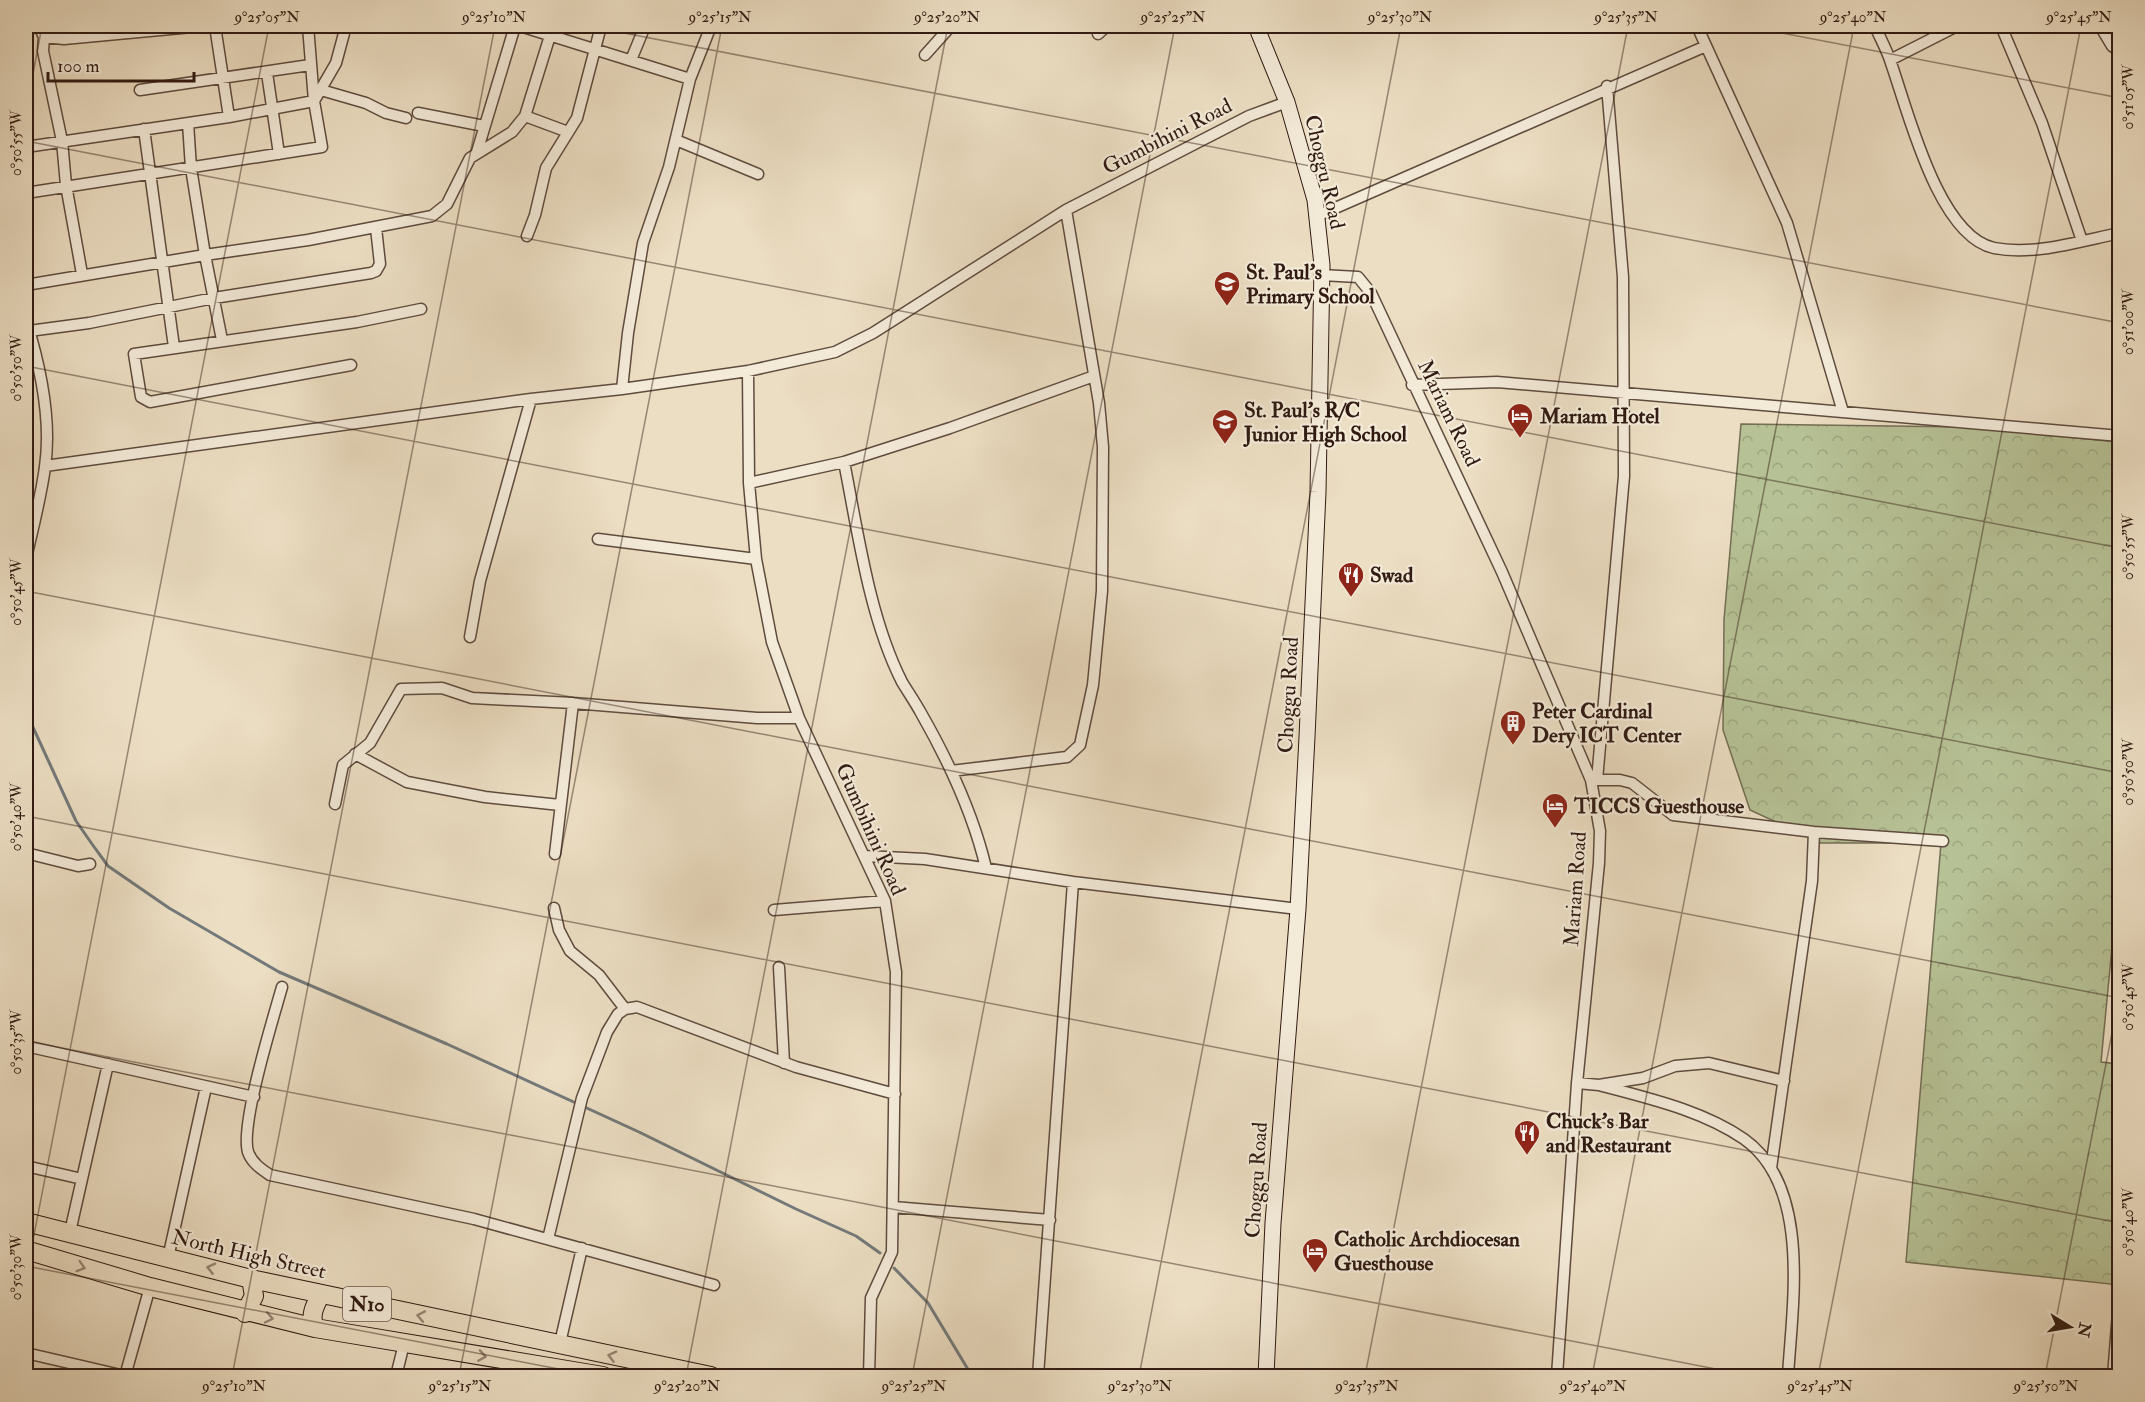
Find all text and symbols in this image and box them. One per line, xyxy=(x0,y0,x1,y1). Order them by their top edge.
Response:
text: 9°25'05"N xyxy=(233,8,300,27)
text: 9°25'10"N xyxy=(461,8,527,27)
text: 9°25'15"N xyxy=(688,8,752,27)
text: 9°25'20"N xyxy=(913,8,981,27)
text: 9°25'25"N xyxy=(1139,8,1206,27)
text: 9°25'30"N xyxy=(1367,8,1433,27)
text: 9°25'35"N xyxy=(1593,8,1658,27)
text: 9°25'40"N xyxy=(1819,8,1887,27)
text: 9°25'45"N xyxy=(2045,8,2112,27)
scale bar xyxy=(48,45,194,83)
text: 100 m xyxy=(57,55,100,78)
text: 0°51'05"W xyxy=(2119,64,2138,129)
street label: Gumbihini Road xyxy=(1098,92,1237,181)
text: 0°50'55"W xyxy=(7,109,26,176)
street label: Choggu Road xyxy=(1298,112,1351,233)
place label: St. Paul's Primary School xyxy=(1246,259,1375,310)
school or university icon: St. Paul's Primary School xyxy=(1212,269,1242,307)
text: 0°51'00"W xyxy=(2119,288,2138,355)
text: 0°50'50"W xyxy=(7,334,26,401)
street label: Mariam Road xyxy=(1411,355,1486,472)
place label: St. Paul's R/C Junior High School xyxy=(1243,397,1407,448)
hotel icon: Mariam Hotel xyxy=(1505,401,1535,439)
place label: Mariam Hotel xyxy=(1539,403,1660,430)
school or university icon: St. Paul's R/C Junior High School xyxy=(1210,407,1240,445)
text: 0°50'55"W xyxy=(2119,513,2138,580)
text: 0°50'45"W xyxy=(7,558,26,626)
restaurant icon: Swad xyxy=(1336,560,1366,598)
place label: Swad xyxy=(1370,562,1414,589)
street label: Choggu Road xyxy=(1272,635,1305,754)
place label: Peter Cardinal Dery ICT Center xyxy=(1532,698,1683,749)
building icon: Peter Cardinal Dery ICT Center xyxy=(1498,708,1528,746)
text: 0°50'50"W xyxy=(2119,738,2138,805)
street label: Gumbihini Road xyxy=(829,759,912,900)
text: 0°50'40"W xyxy=(7,782,26,851)
hotel icon: TICCS Guesthouse xyxy=(1540,791,1570,829)
place label: TICCS Guesthouse xyxy=(1573,793,1744,820)
street label: Mariam Road xyxy=(1558,830,1593,948)
text: 0°50'45"W xyxy=(2119,963,2138,1031)
text: 0°50'35"W xyxy=(7,1009,26,1075)
place label: Chuck's Bar and Restaurant xyxy=(1546,1108,1671,1159)
restaurant icon: Chuck's Bar and Restaurant xyxy=(1512,1118,1542,1156)
street label: Choggu Road xyxy=(1239,1120,1274,1239)
text: 0°50'40"W xyxy=(2119,1187,2138,1256)
street label: North High Street xyxy=(169,1224,329,1285)
place label: Catholic Archdiocesan Guesthouse xyxy=(1334,1226,1520,1277)
text: 0°50'30"W xyxy=(7,1233,26,1300)
hotel icon: Catholic Archdiocesan Guesthouse xyxy=(1300,1236,1330,1274)
one-way arrow xyxy=(76,1260,86,1272)
one-way arrow xyxy=(206,1263,216,1276)
road number: N10 xyxy=(343,1287,391,1321)
north arrow xyxy=(2040,1297,2100,1357)
one-way arrow xyxy=(417,1310,427,1323)
one-way arrow xyxy=(264,1311,274,1324)
text: N xyxy=(2072,1320,2095,1339)
one-way arrow xyxy=(477,1350,487,1362)
one-way arrow xyxy=(608,1350,618,1363)
text: 9°25'10"N xyxy=(201,1377,267,1396)
text: 9°25'15"N xyxy=(428,1377,492,1396)
text: 9°25'20"N xyxy=(653,1377,721,1396)
text: 9°25'25"N xyxy=(880,1377,947,1396)
text: 9°25'30"N xyxy=(1107,1377,1173,1396)
text: 9°25'35"N xyxy=(1334,1377,1399,1396)
text: 9°25'40"N xyxy=(1559,1377,1627,1396)
text: 9°25'45"N xyxy=(1786,1377,1853,1396)
text: 9°25'50"N xyxy=(2012,1377,2079,1396)

